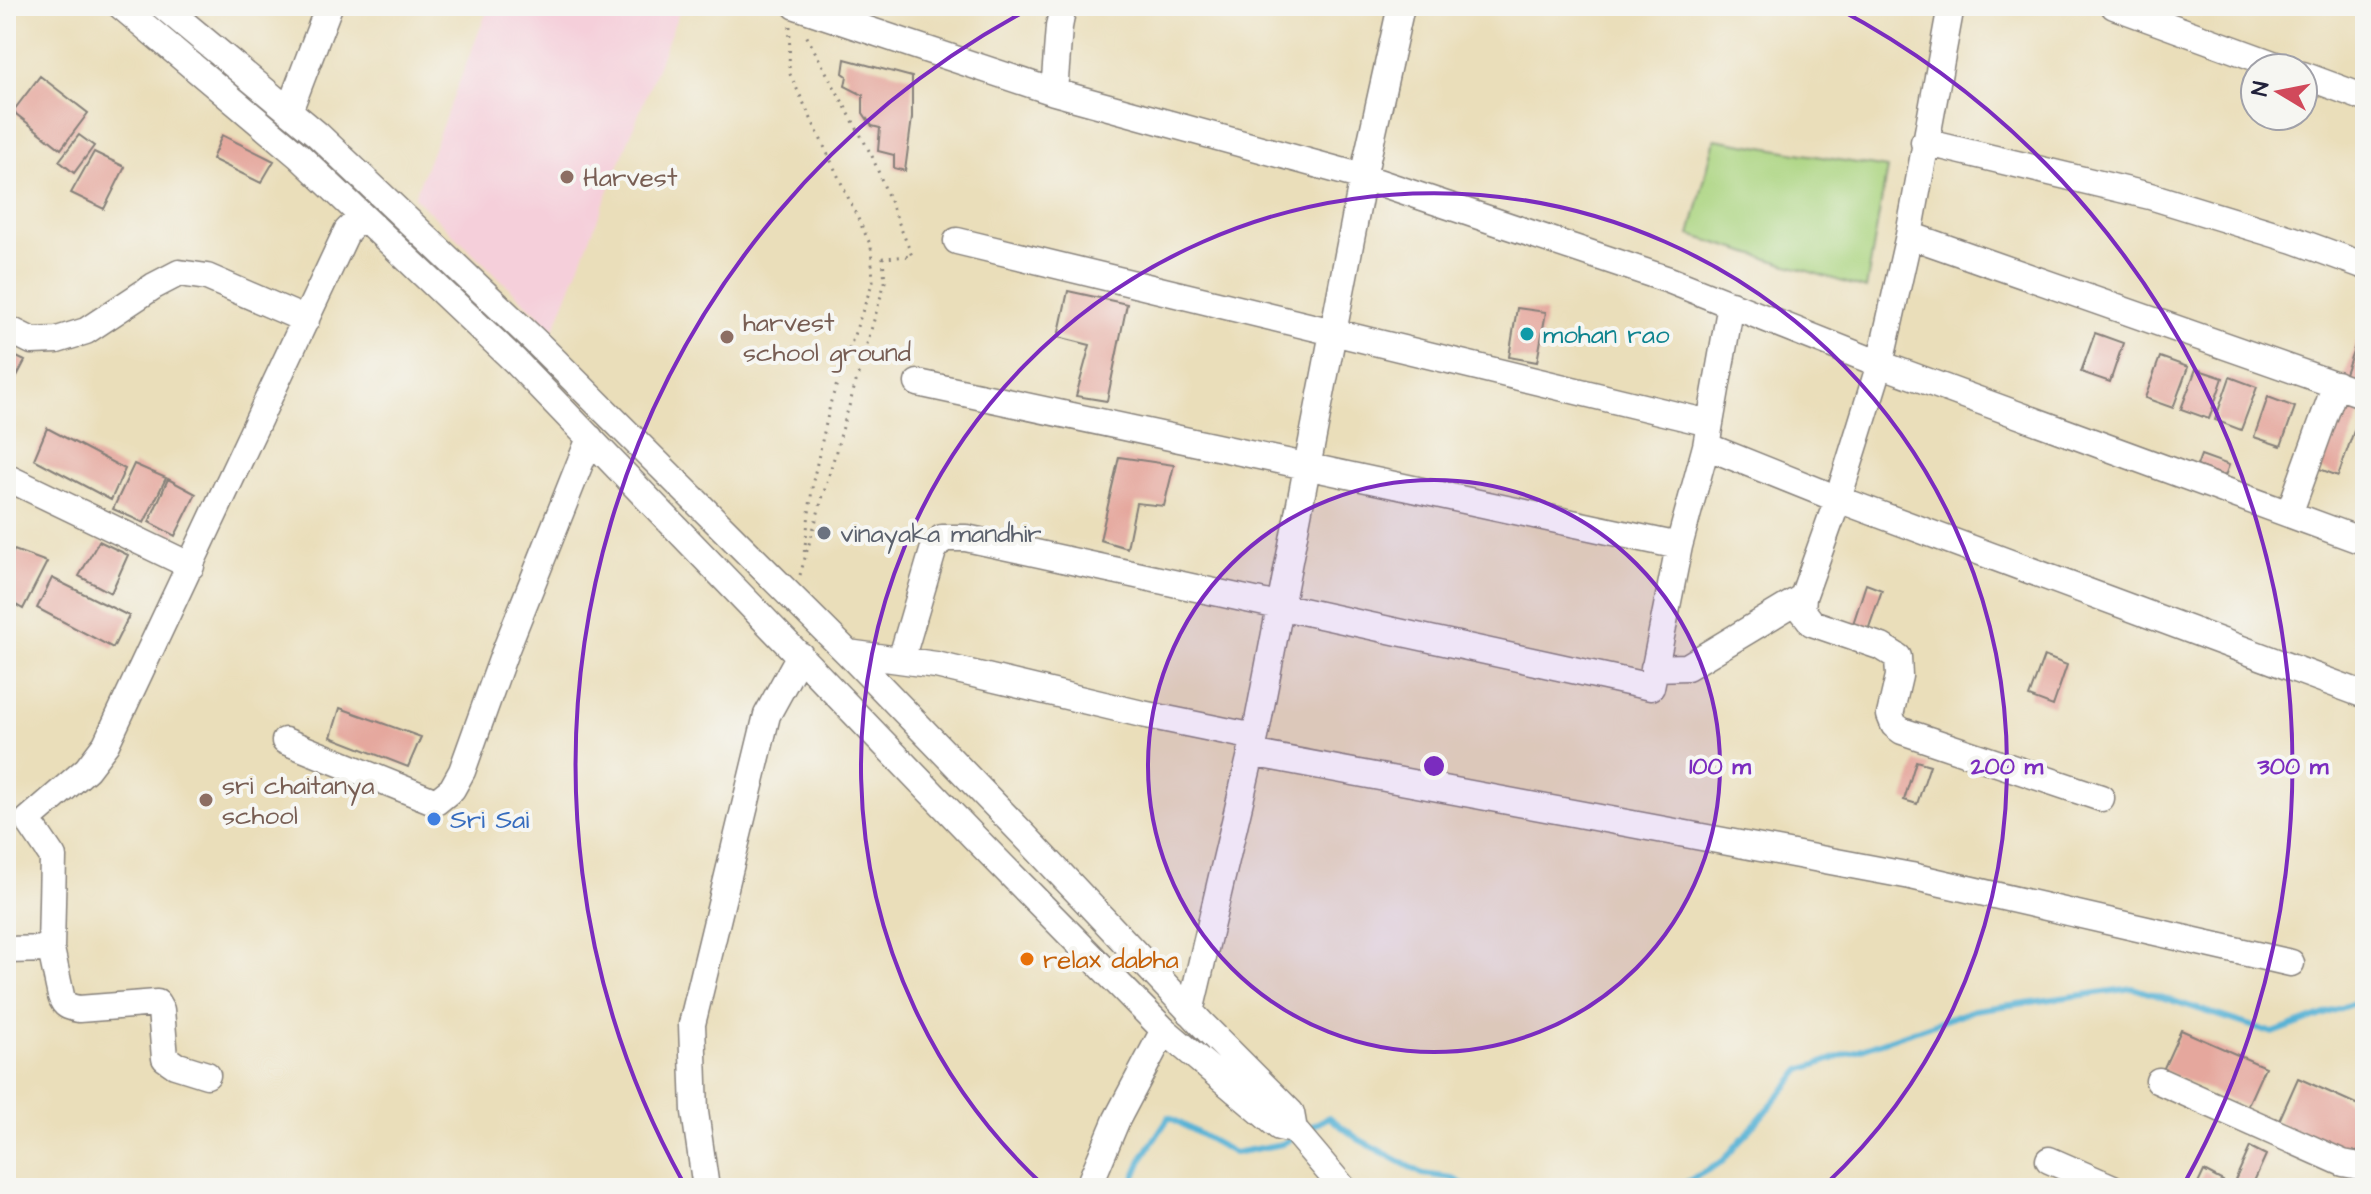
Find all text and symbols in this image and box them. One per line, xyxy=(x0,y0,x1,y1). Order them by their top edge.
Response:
north arrow xyxy=(2239,52,2319,132)
text: N xyxy=(2244,79,2277,98)
place label: Harvest xyxy=(583,160,678,196)
marker: Harvest xyxy=(558,168,576,186)
place label: harvest school ground xyxy=(743,305,911,373)
place label: mohan rao xyxy=(1543,317,1670,353)
marker: mohan rao xyxy=(1518,325,1536,343)
marker: harvest school ground xyxy=(718,328,736,346)
place label: vinayaka mandhir xyxy=(840,516,1042,554)
marker: vinayaka mandhir xyxy=(815,524,833,542)
text: 100 m xyxy=(1689,750,1751,784)
text: 200 m xyxy=(1970,750,2043,784)
text: 300 m xyxy=(2257,750,2329,784)
centre of rings xyxy=(1420,752,1448,780)
place label: sri chaitanya school xyxy=(222,768,374,834)
marker: sri chaitanya school xyxy=(197,791,215,809)
place label: Sri Sai xyxy=(450,802,529,838)
marker: Sri Sai xyxy=(425,810,443,828)
place label: relax dabha xyxy=(1043,942,1179,978)
marker: relax dabha xyxy=(1018,950,1036,968)

